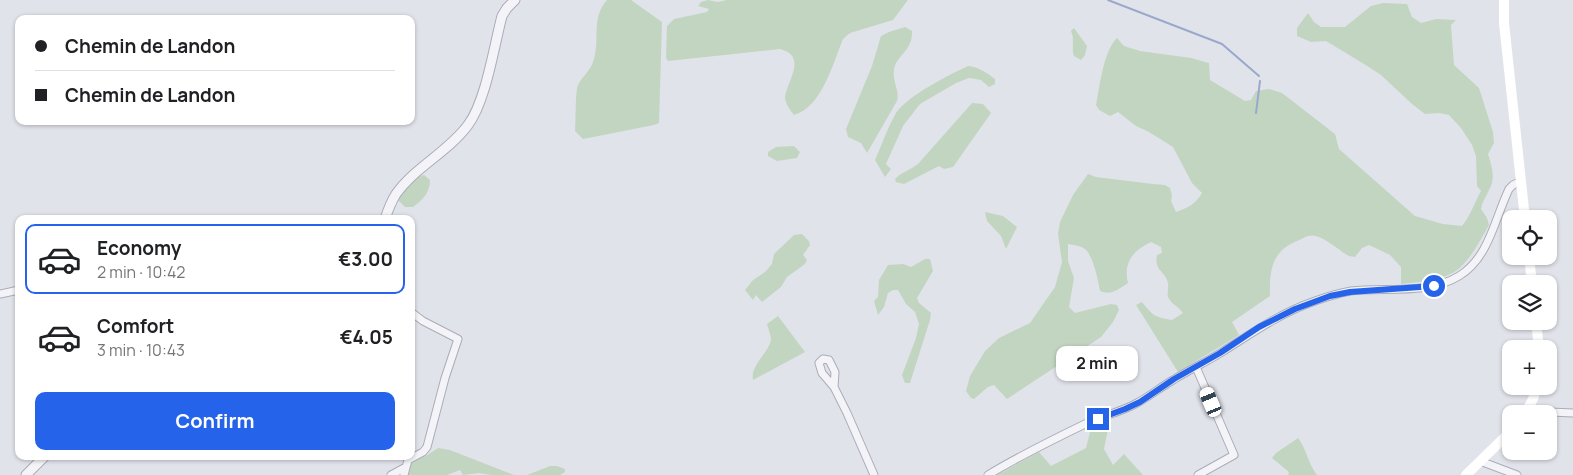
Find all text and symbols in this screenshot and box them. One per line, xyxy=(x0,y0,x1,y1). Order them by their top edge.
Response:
text: Chemin de Landon xyxy=(65,33,235,59)
text: Chemin de Landon xyxy=(65,82,235,108)
map controls xyxy=(1502,210,1557,460)
button: locate xyxy=(1502,210,1557,265)
text: Economy xyxy=(97,235,181,261)
icon: car xyxy=(37,237,82,282)
text: €3.00 xyxy=(338,246,393,272)
text: 2 min · 10:42 xyxy=(97,261,186,283)
route start xyxy=(1423,275,1445,297)
button: layers xyxy=(1502,275,1557,330)
text: Comfort xyxy=(97,313,174,339)
icon: car xyxy=(37,315,82,360)
text: €4.05 xyxy=(340,324,393,350)
text: 3 min · 10:43 xyxy=(97,339,185,361)
button: + xyxy=(1502,340,1557,395)
callout: 2 min xyxy=(1057,346,1139,382)
text: 2 min xyxy=(1076,352,1118,374)
car xyxy=(1198,385,1223,419)
button: Confirm xyxy=(35,392,395,450)
button: − xyxy=(1502,405,1557,460)
route end xyxy=(1087,408,1109,430)

